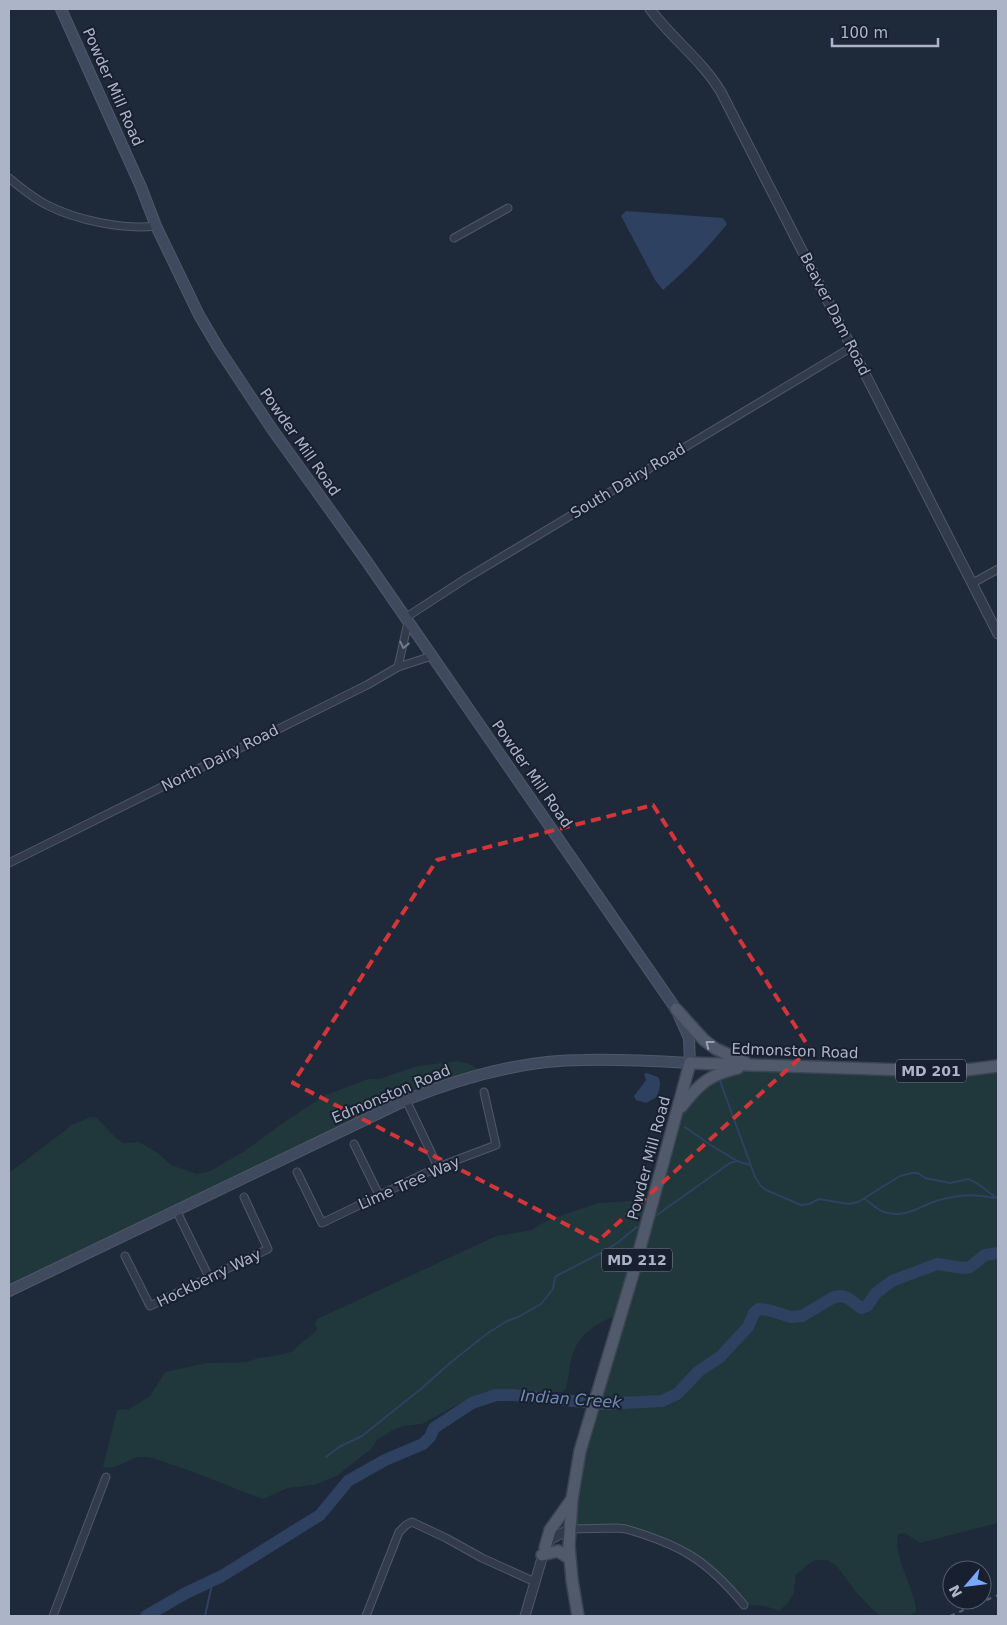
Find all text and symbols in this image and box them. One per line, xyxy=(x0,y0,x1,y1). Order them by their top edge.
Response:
scale bar xyxy=(832,15,938,47)
text: 100 m xyxy=(840,24,888,42)
street label: Powder Mill Road xyxy=(79,25,147,149)
street label: Beaver Dam Road xyxy=(796,250,874,378)
street label: Powder Mill Road xyxy=(256,385,344,499)
street label: South Dairy Road xyxy=(567,440,689,522)
one-way arrow xyxy=(399,641,410,649)
street label: Powder Mill Road xyxy=(488,717,576,831)
street label: North Dairy Road xyxy=(158,721,282,795)
street label: Edmonston Road xyxy=(731,1040,859,1062)
one-way arrow xyxy=(706,1041,715,1049)
road number: MD 201 xyxy=(896,1060,966,1082)
street label: Edmonston Road xyxy=(329,1061,453,1127)
street label: Powder Mill Road xyxy=(624,1094,674,1222)
street label: Lime Tree Way xyxy=(356,1153,463,1213)
street label: Hockberry Way xyxy=(154,1245,264,1311)
road number: MD 212 xyxy=(602,1248,672,1272)
water label: Indian Creek xyxy=(520,1386,623,1412)
north arrow xyxy=(942,1560,992,1610)
text: N xyxy=(946,1582,965,1600)

